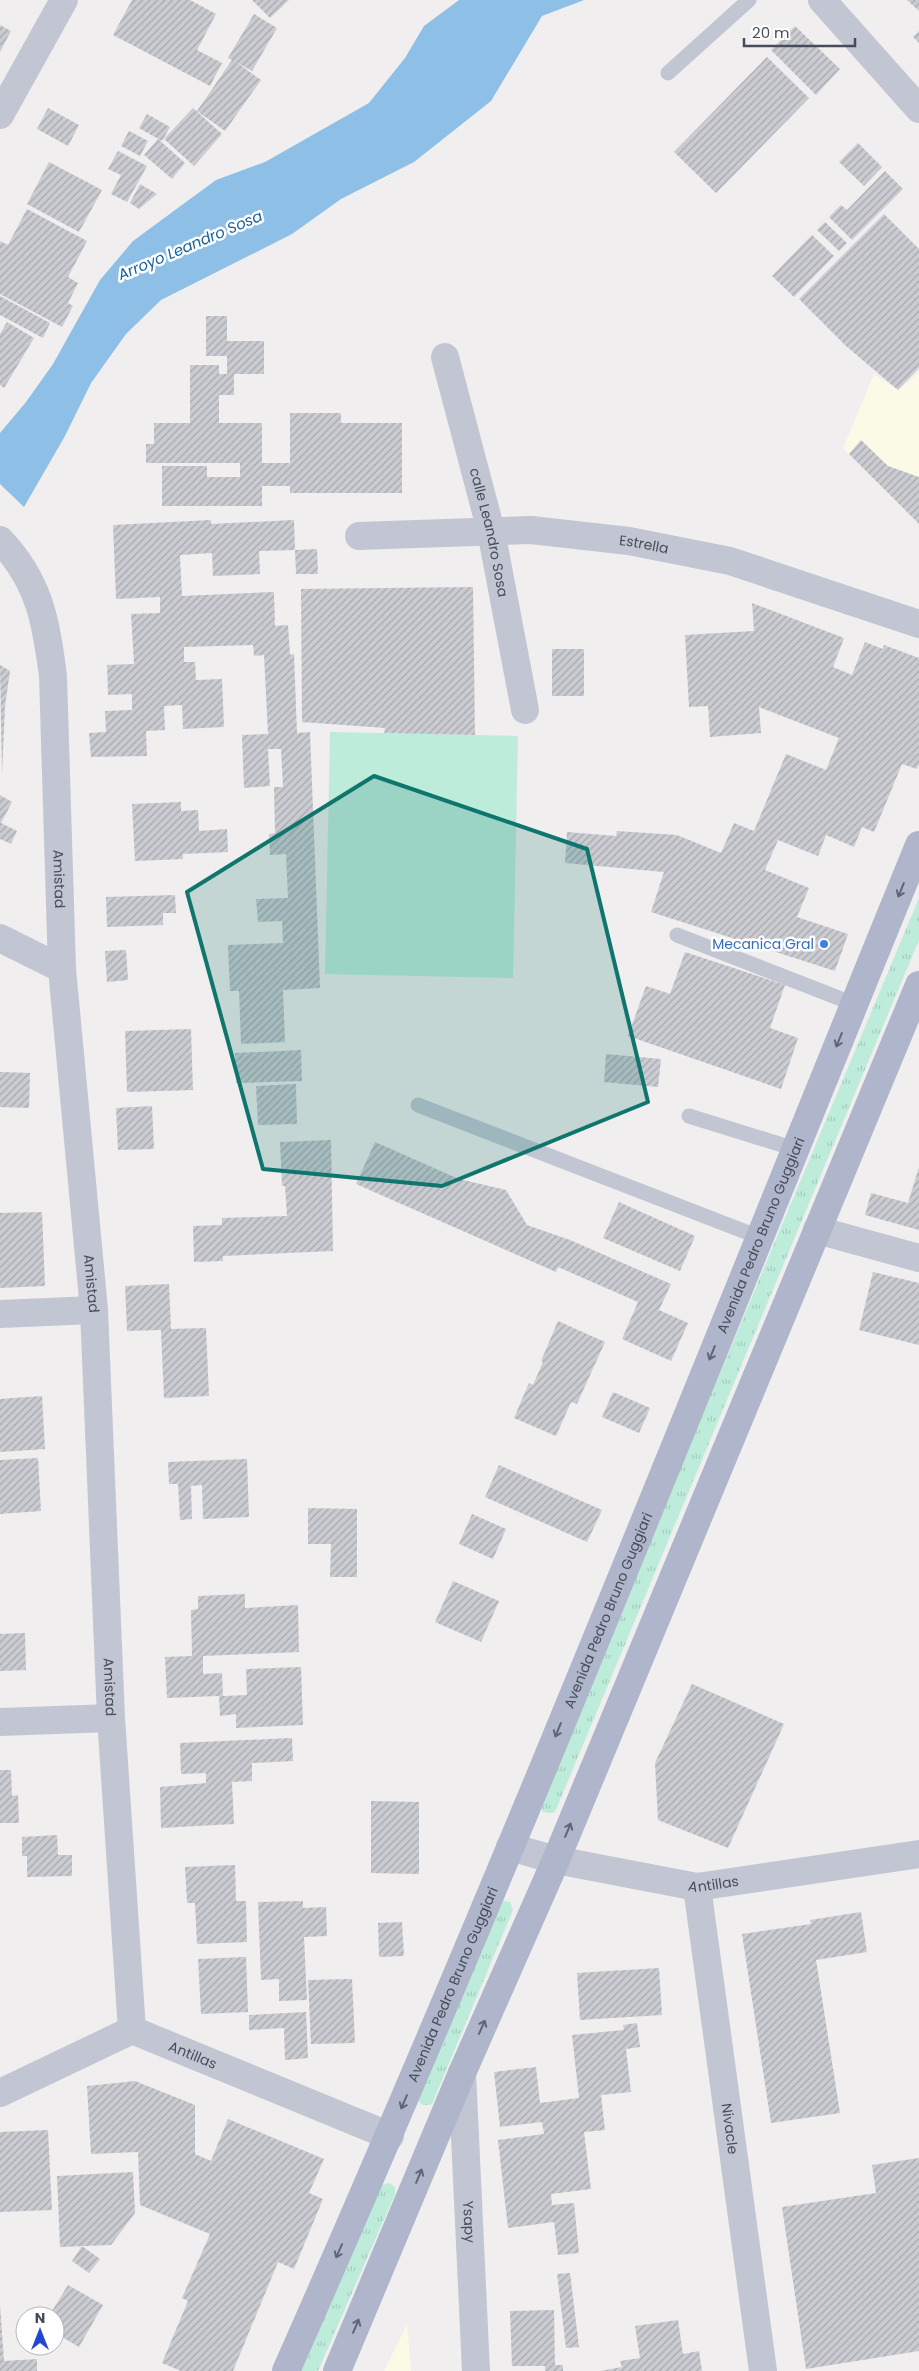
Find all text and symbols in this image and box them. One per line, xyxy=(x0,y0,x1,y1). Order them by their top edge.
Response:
scale bar xyxy=(744,15,855,47)
text: 20 m xyxy=(752,22,790,43)
water label: Arroyo Leandro Sosa xyxy=(114,205,265,285)
street label: calle Leandro Sosa xyxy=(465,466,513,599)
street label: Estrella xyxy=(618,530,670,559)
street label: Amistad xyxy=(48,849,70,908)
one-way arrow xyxy=(895,882,905,897)
place label: Mecanica Gral xyxy=(712,934,814,954)
marker: Mecanica Gral xyxy=(818,938,830,950)
one-way arrow xyxy=(834,1032,843,1047)
street label: Avenida Pedro Bruno Guggiari xyxy=(712,1134,809,1336)
street label: Amistad xyxy=(79,1253,104,1314)
one-way arrow xyxy=(706,1345,716,1360)
street label: Avenida Pedro Bruno Guggiari xyxy=(559,1509,657,1711)
street label: Amistad xyxy=(98,1657,121,1717)
one-way arrow xyxy=(552,1722,562,1737)
one-way arrow xyxy=(564,1823,574,1838)
street label: Antillas xyxy=(687,1871,740,1897)
street label: Avenida Pedro Bruno Guggiari xyxy=(403,1884,503,2085)
one-way arrow xyxy=(478,2020,488,2035)
street label: Antillas xyxy=(166,2036,220,2074)
one-way arrow xyxy=(399,2094,408,2109)
street label: Nivacle xyxy=(717,2102,743,2156)
one-way arrow xyxy=(414,2169,424,2184)
street label: Ysapy xyxy=(458,2200,480,2244)
one-way arrow xyxy=(334,2243,343,2258)
north arrow xyxy=(15,2306,65,2356)
text: N xyxy=(35,2308,45,2328)
one-way arrow xyxy=(352,2319,361,2334)

